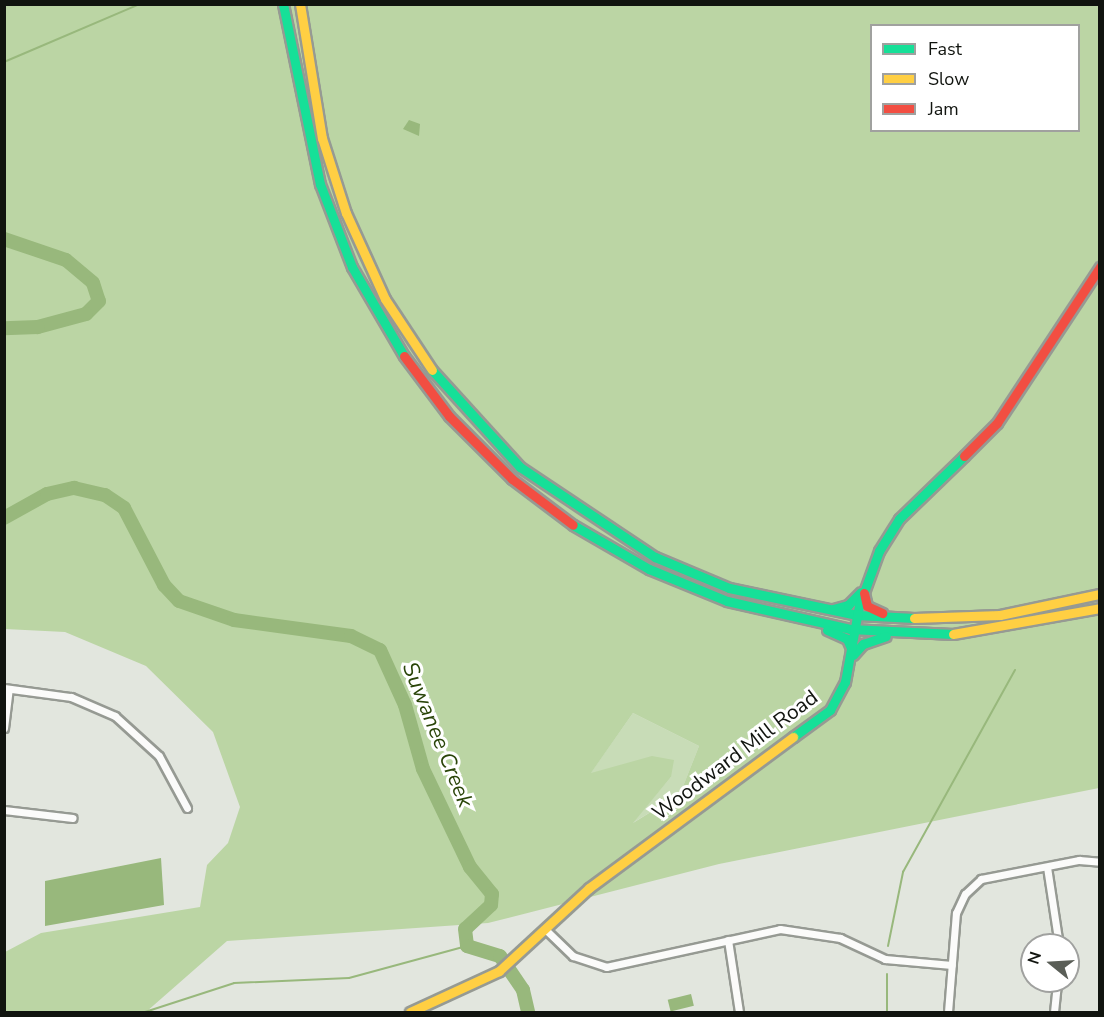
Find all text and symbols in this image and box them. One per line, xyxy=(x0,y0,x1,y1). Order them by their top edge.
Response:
legend xyxy=(870,24,1080,132)
text: Fast xyxy=(928,37,962,61)
text: Slow xyxy=(928,67,969,91)
text: Jam xyxy=(928,97,959,121)
water label: Suwanee Creek xyxy=(396,659,478,811)
street label: Woodward Mill Road xyxy=(647,685,823,825)
north arrow xyxy=(1020,933,1080,993)
text: N xyxy=(1022,949,1047,967)

